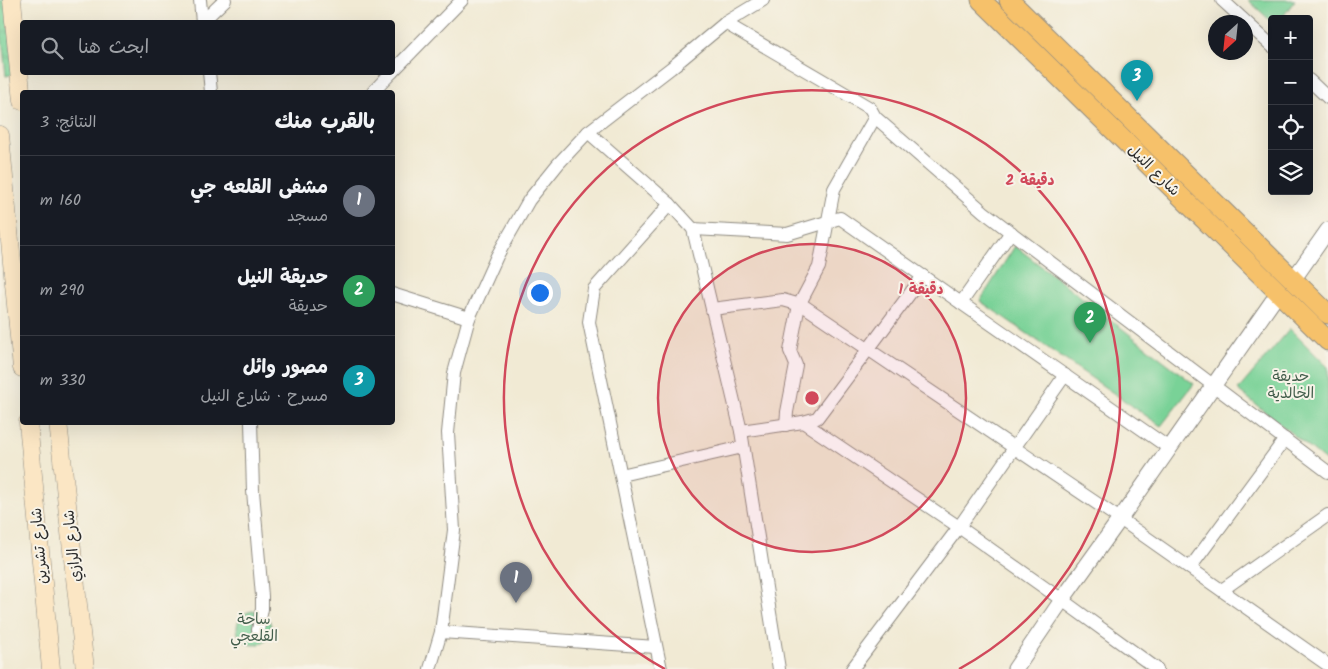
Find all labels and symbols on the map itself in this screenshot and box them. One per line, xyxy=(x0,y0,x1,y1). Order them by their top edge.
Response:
north arrow xyxy=(1208,15,1253,60)
pin: 3 xyxy=(1121,60,1153,101)
street label: شارع النيل xyxy=(1121,139,1185,202)
text: 2 دقيقة xyxy=(1005,169,1055,193)
text: 1 دقيقة xyxy=(899,278,944,302)
your location xyxy=(527,280,553,306)
pin: 2 xyxy=(1074,302,1106,343)
park label: حديقة الخالدية xyxy=(1268,365,1314,406)
centre of rings xyxy=(803,389,821,407)
street label: شارع تشرين xyxy=(25,507,55,585)
street label: شارع الرازي xyxy=(57,509,89,583)
pin: 1 xyxy=(500,562,532,603)
park label: ساحة القلعجي xyxy=(230,608,278,649)

